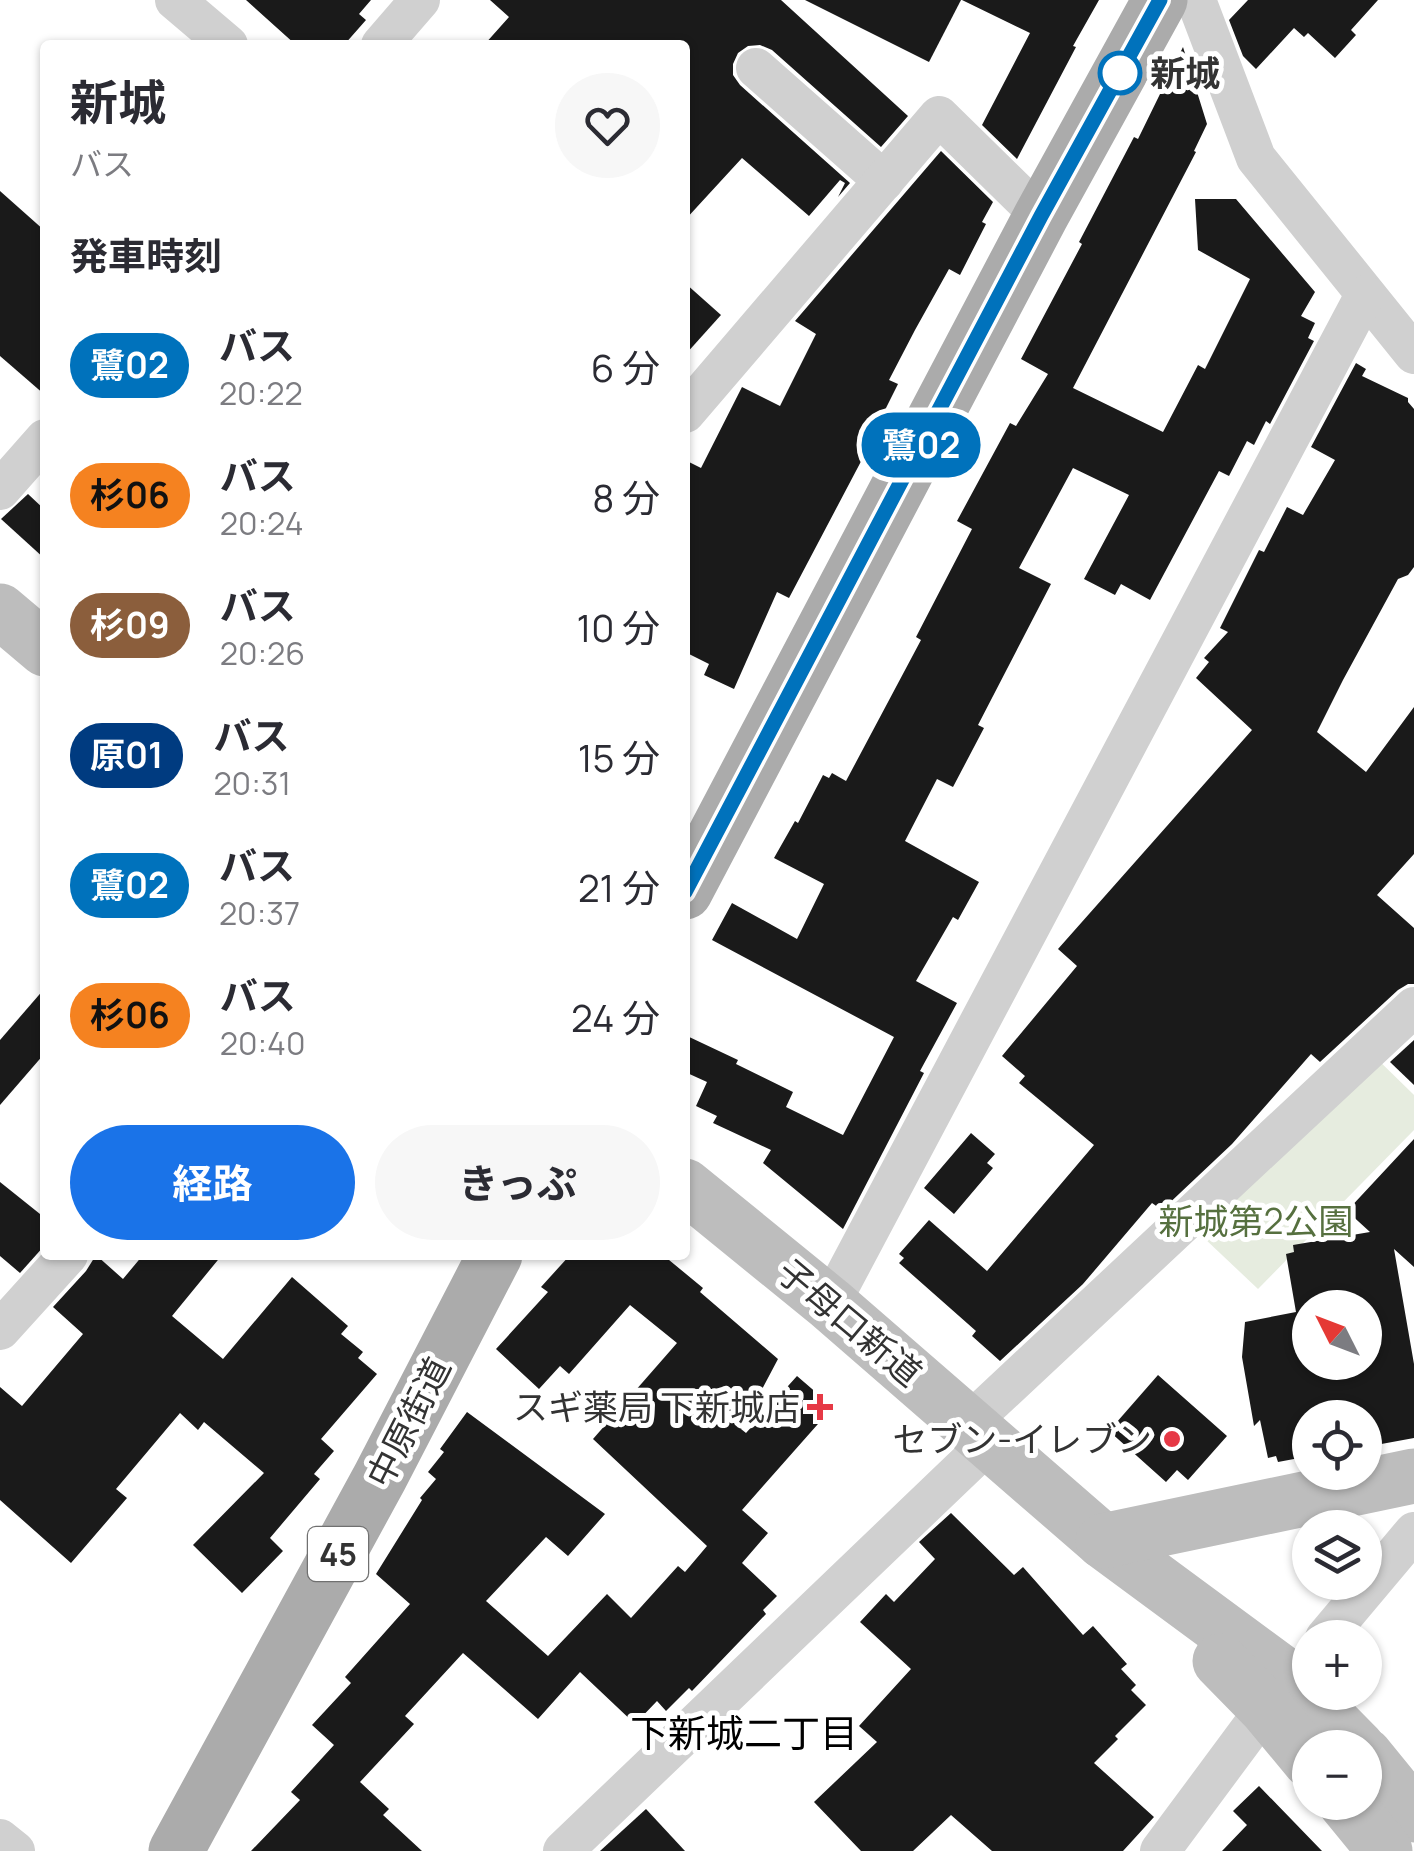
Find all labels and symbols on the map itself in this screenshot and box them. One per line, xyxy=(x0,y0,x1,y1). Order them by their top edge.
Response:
place label: 新城 xyxy=(1150,49,1220,97)
marker: 新城 xyxy=(1099,52,1141,94)
line badge: 鷺02 xyxy=(864,412,978,478)
park label: 新城第2公園 xyxy=(1159,1197,1353,1245)
street label: 子母口新道 xyxy=(768,1247,932,1397)
north arrow xyxy=(1292,1290,1382,1380)
street label: 中原街道 xyxy=(355,1349,461,1495)
place label: スギ薬局 下新城店 xyxy=(513,1383,800,1431)
marker: スギ薬局 下新城店 xyxy=(809,1396,831,1418)
place label: セブン-イレブン xyxy=(892,1415,1152,1463)
marker: セブン-イレブン xyxy=(1161,1428,1183,1450)
road number: 45 xyxy=(308,1527,368,1581)
district label: 下新城二丁目 xyxy=(630,1706,858,1758)

